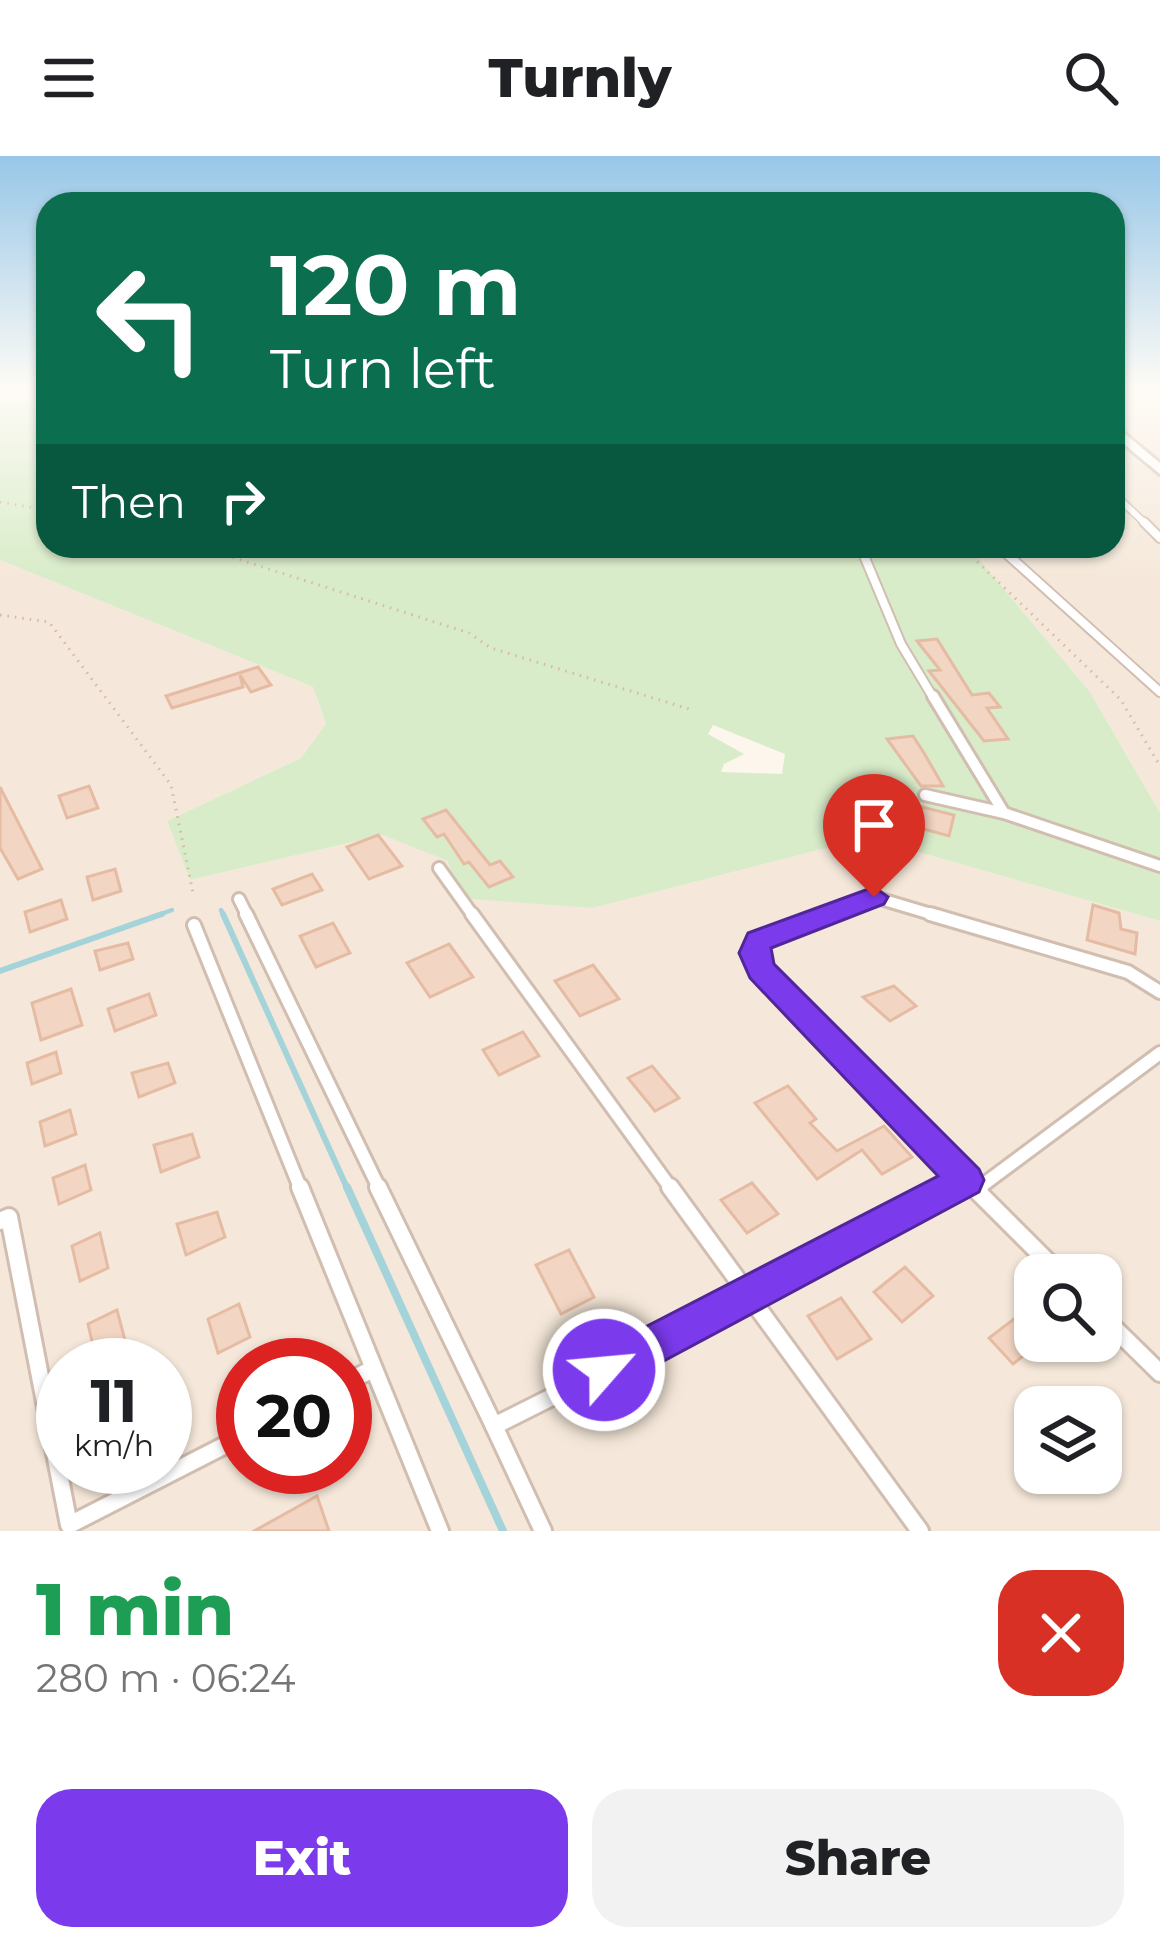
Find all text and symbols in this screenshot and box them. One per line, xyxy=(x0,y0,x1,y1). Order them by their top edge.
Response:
icon: menu xyxy=(36,45,102,111)
text: Turnly xyxy=(489,45,671,111)
icon: search xyxy=(1058,45,1124,111)
text: 120 m xyxy=(270,234,521,336)
icon: left xyxy=(72,240,228,396)
text: Turn left xyxy=(270,336,496,402)
icon: right xyxy=(210,468,276,534)
text: Then xyxy=(72,474,186,529)
pin xyxy=(823,774,925,897)
icon: arrive xyxy=(841,792,907,858)
map controls xyxy=(1014,1254,1122,1494)
button: search xyxy=(1014,1254,1122,1362)
position arrow xyxy=(541,1307,667,1433)
speed limit sign: 20 xyxy=(216,1338,372,1494)
text: 11 xyxy=(90,1364,138,1437)
button: layers xyxy=(1014,1386,1122,1494)
text: km/h xyxy=(74,1427,154,1464)
text: 1 min xyxy=(36,1565,234,1653)
button: close xyxy=(998,1570,1124,1696)
text: 280 m · 06:24 xyxy=(36,1654,296,1702)
button: Exit xyxy=(36,1789,568,1927)
button: Share xyxy=(592,1789,1124,1927)

